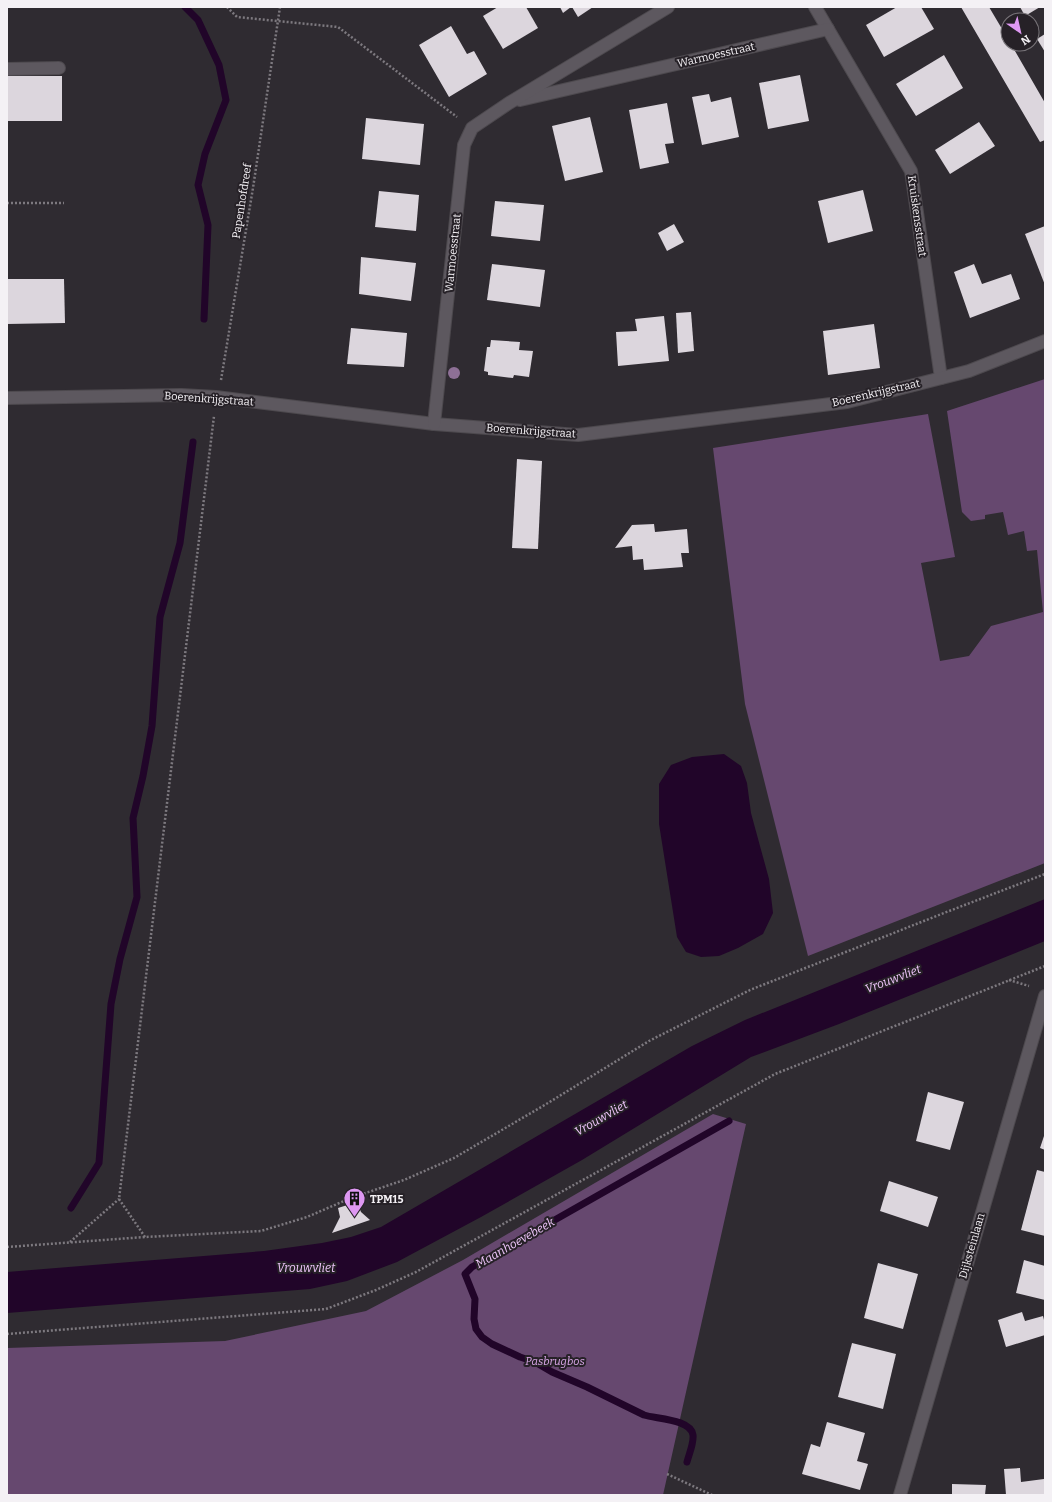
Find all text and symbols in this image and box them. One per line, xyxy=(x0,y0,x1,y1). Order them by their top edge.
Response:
north arrow xyxy=(1000,12,1040,52)
text: N xyxy=(1018,32,1032,48)
street label: Warmoesstraat xyxy=(676,40,756,70)
street label: Papenhofdreef xyxy=(230,161,255,239)
street label: Kruiskensstraat xyxy=(905,175,929,257)
street label: Warmoesstraat xyxy=(442,213,464,293)
street label: Boerenkrijgstraat xyxy=(831,377,921,409)
street label: Boerenkrijgstraat xyxy=(164,389,254,409)
street label: Boerenkrijgstraat xyxy=(486,421,576,441)
water label: Vrouwvliet xyxy=(863,962,924,996)
water label: Vrouwvliet xyxy=(572,1097,630,1139)
building icon: TPM15 xyxy=(341,1186,367,1219)
place label: TPM15 xyxy=(370,1193,403,1206)
street label: Dijksteinlaan xyxy=(956,1212,988,1280)
water label: Maanhoevebeek xyxy=(473,1215,557,1271)
water label: Vrouwvliet xyxy=(277,1261,336,1275)
park label: Pasbrugbos xyxy=(525,1355,585,1368)

